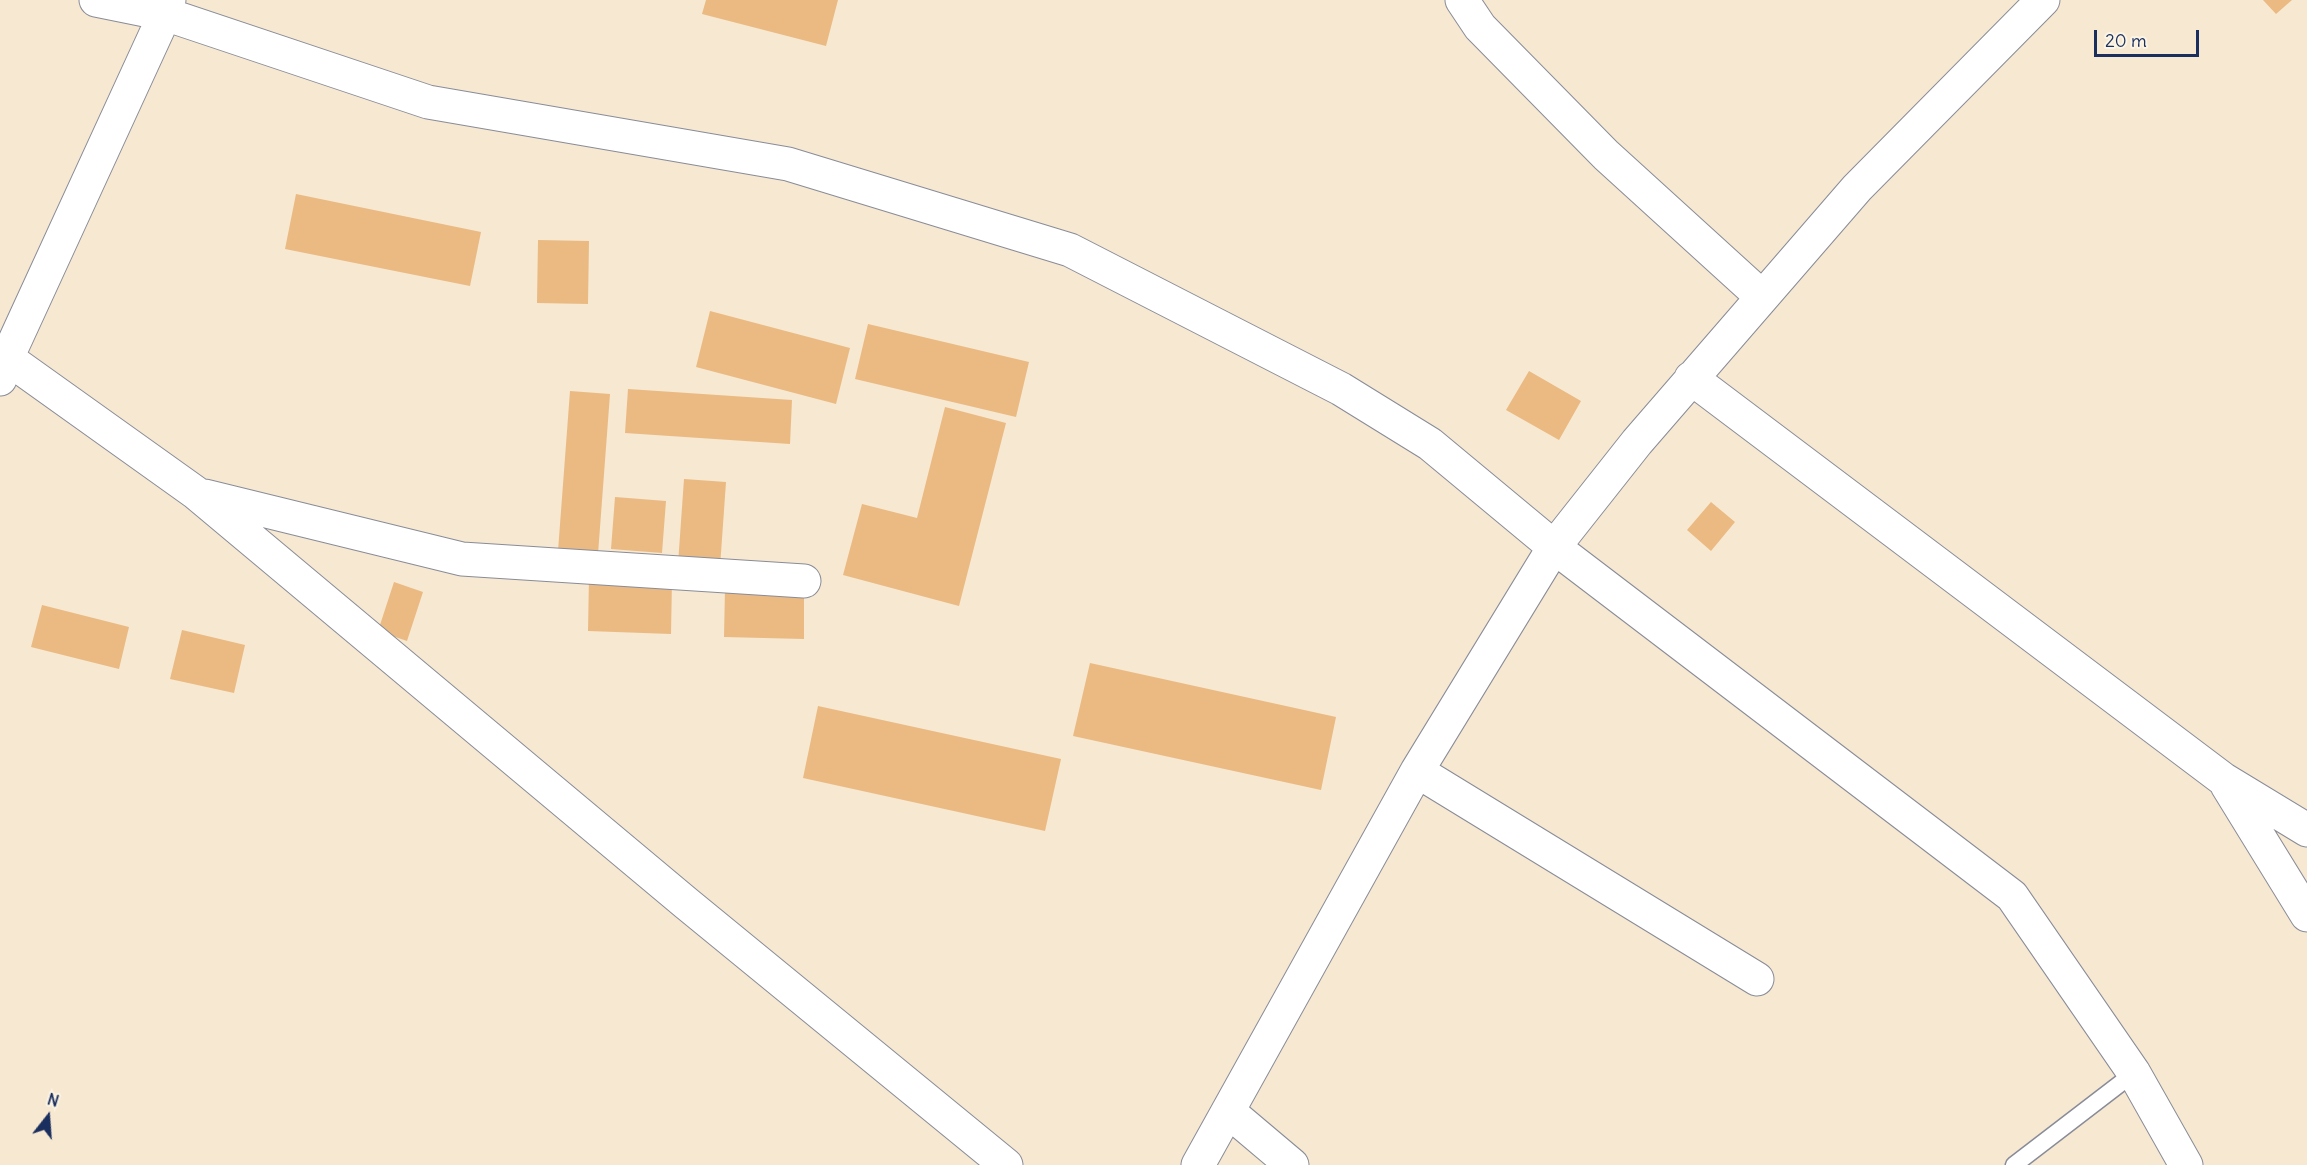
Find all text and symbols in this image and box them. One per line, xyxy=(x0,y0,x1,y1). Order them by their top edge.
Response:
scale bar xyxy=(2097,18,2202,56)
text: 20 m xyxy=(2105,29,2147,52)
north arrow xyxy=(18,1087,78,1147)
text: N xyxy=(45,1089,61,1111)

